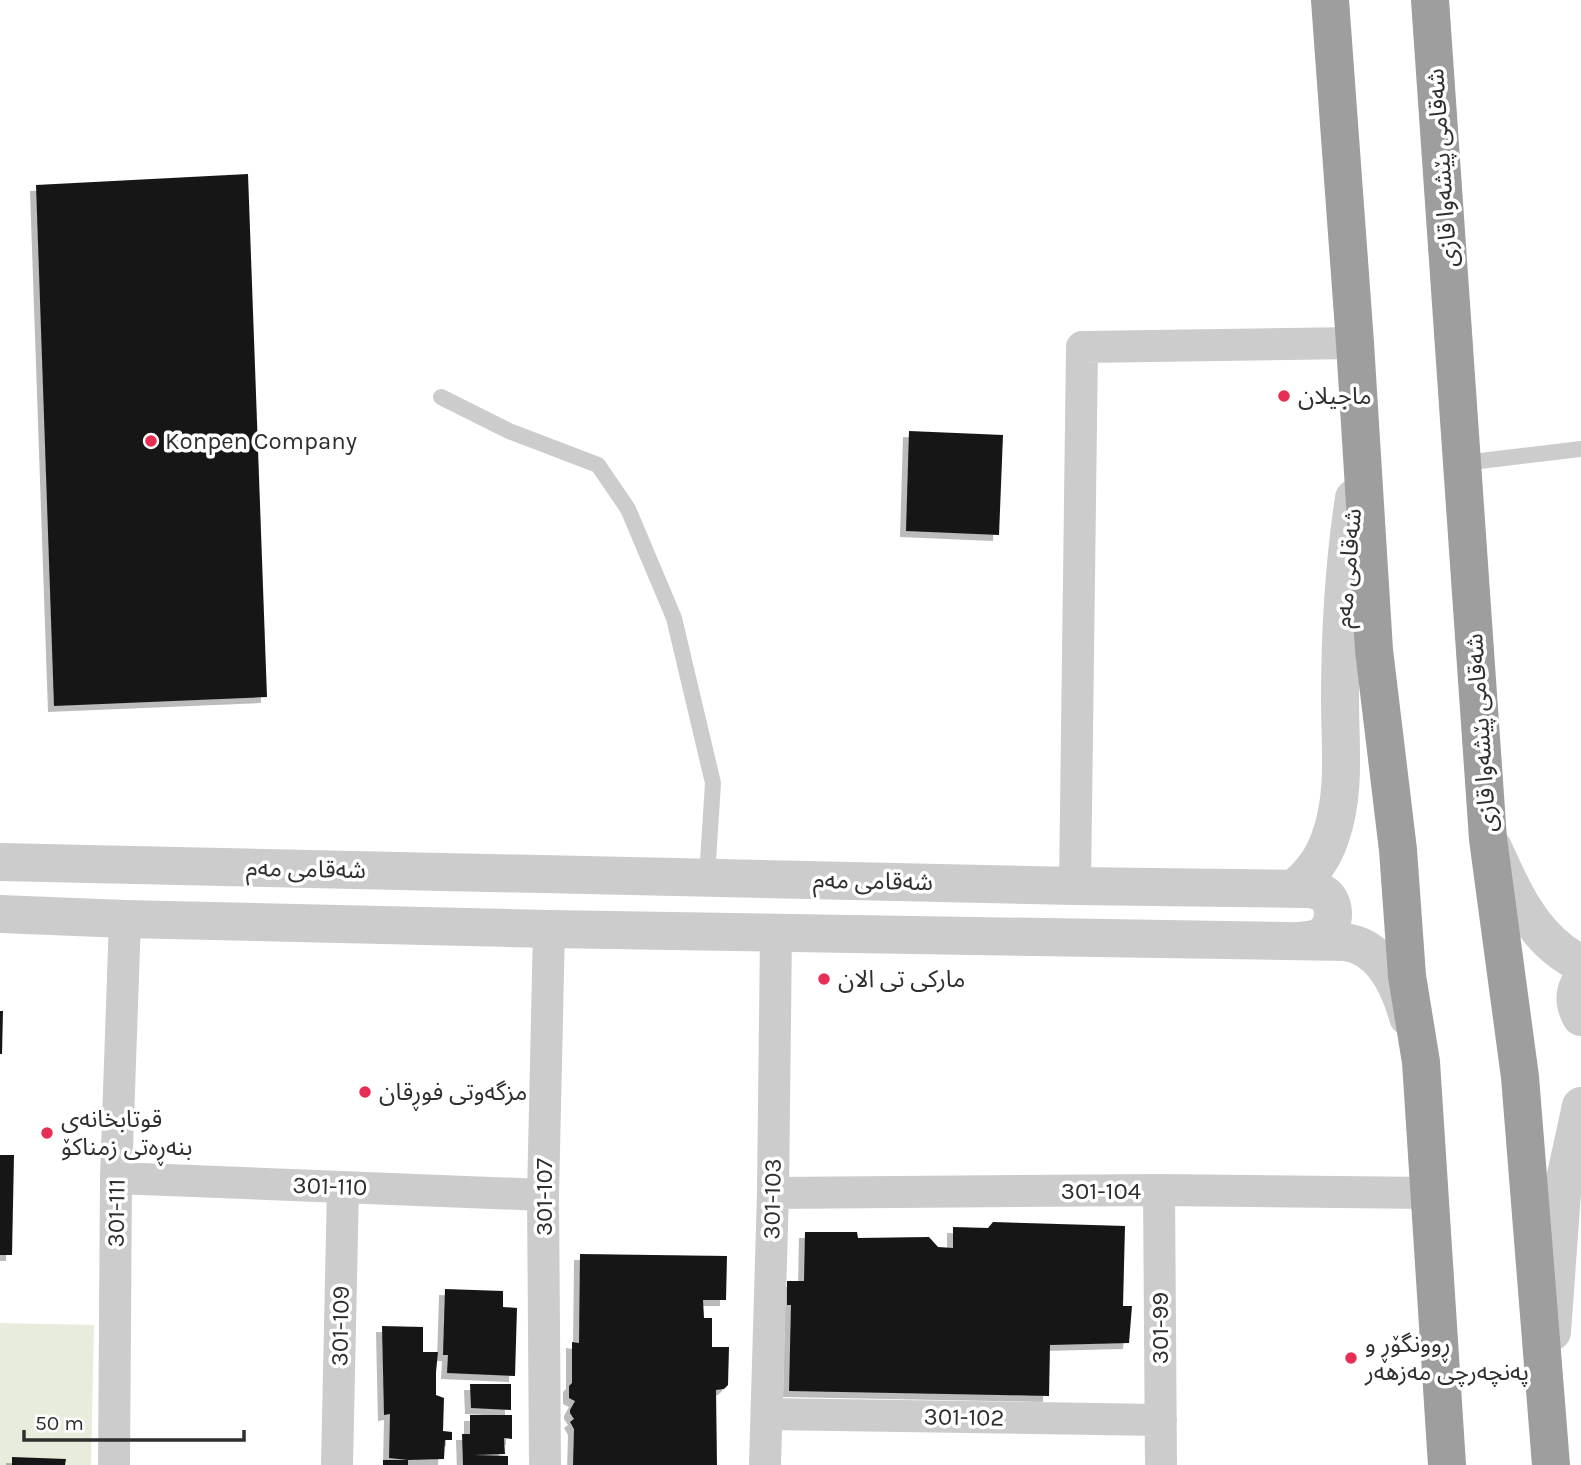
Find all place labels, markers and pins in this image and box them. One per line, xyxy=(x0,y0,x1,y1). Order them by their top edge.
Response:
place label: ماجیلان xyxy=(1298,382,1372,410)
marker: ماجیلان xyxy=(1276,388,1292,404)
place label: Konpen Company xyxy=(165,427,357,455)
marker: Konpen Company xyxy=(143,433,159,449)
place label: مارکی تی الان xyxy=(838,965,965,993)
marker: مارکی تی الان xyxy=(816,971,832,987)
place label: مزگەوتی فوڕقان xyxy=(379,1078,527,1112)
marker: مزگەوتی فوڕقان xyxy=(357,1084,373,1100)
place label: قوتابخانەی بنەڕەتی زمناکۆ xyxy=(61,1105,192,1167)
marker: قوتابخانەی بنەڕەتی زمناکۆ xyxy=(39,1125,55,1141)
place label: ڕوونگۆڕ و پەنچەرچی مەزهەر xyxy=(1364,1330,1529,1387)
marker: ڕوونگۆڕ و پەنچەرچی مەزهەر xyxy=(1343,1350,1359,1366)

